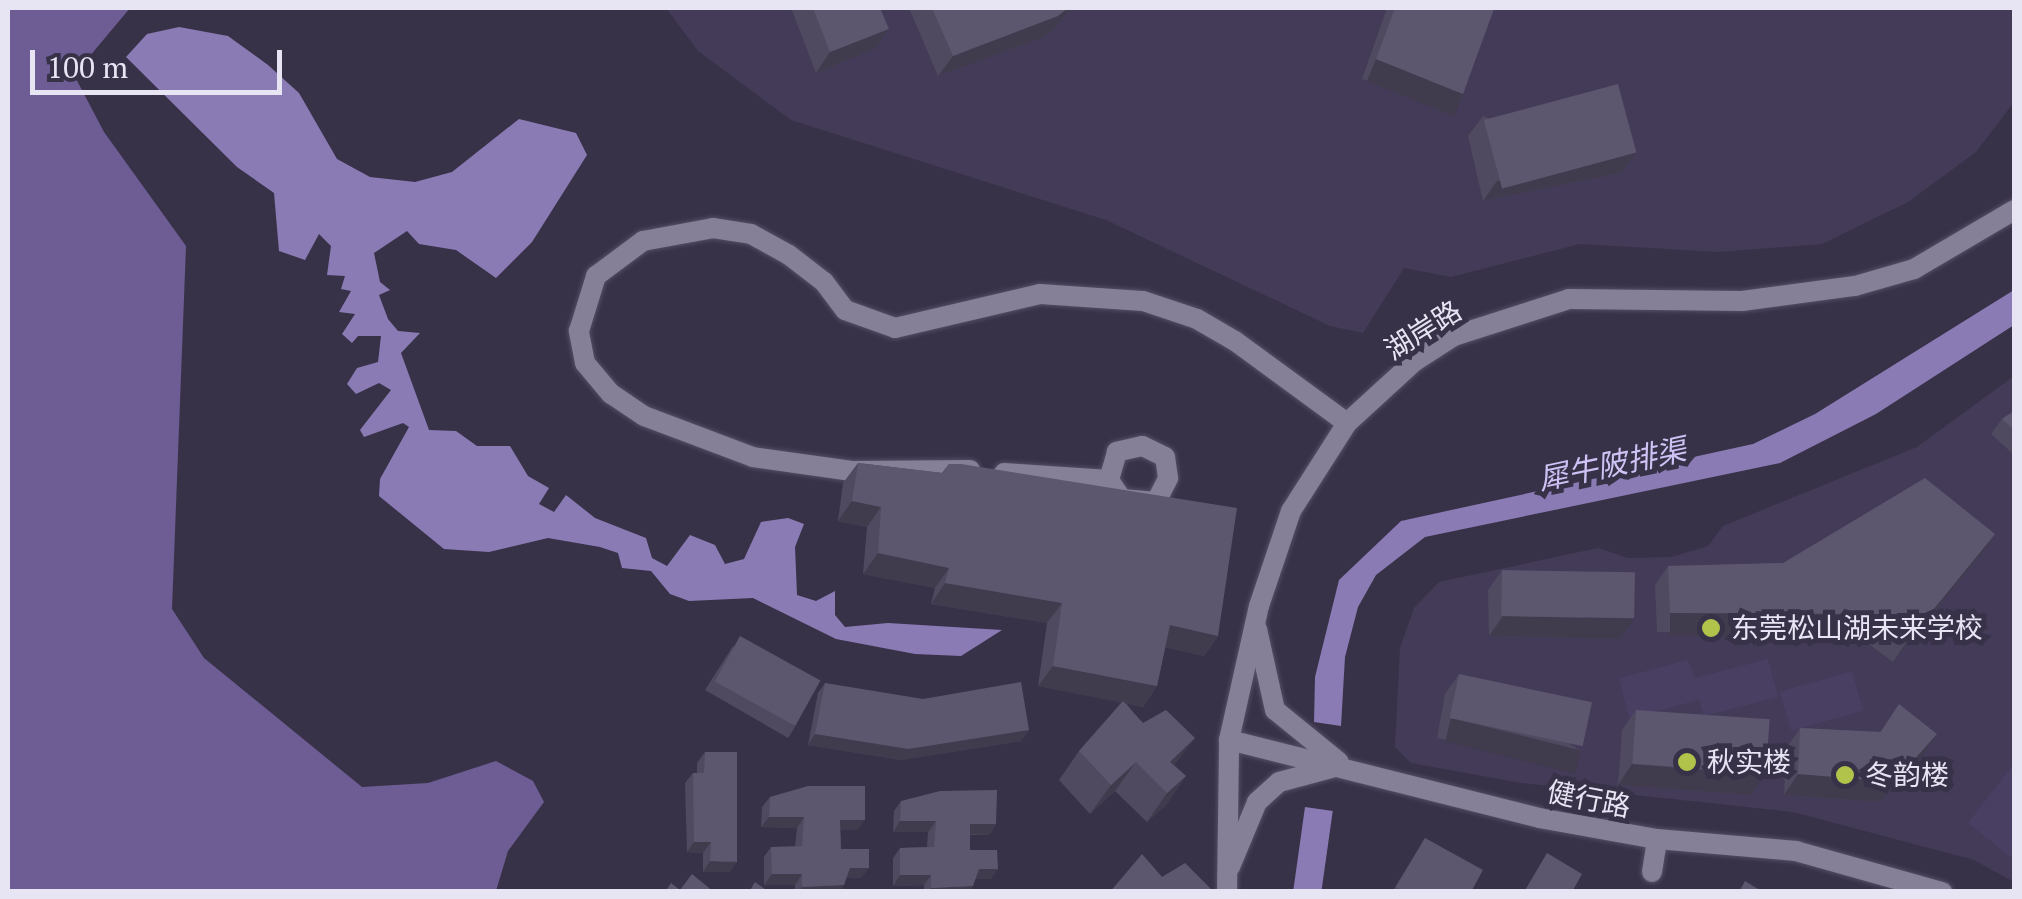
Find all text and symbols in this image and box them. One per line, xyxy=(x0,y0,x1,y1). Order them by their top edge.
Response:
scale bar xyxy=(35,30,288,92)
text: 100 m xyxy=(47,47,128,87)
street label: 湖岸路 xyxy=(1378,293,1468,367)
water label: 犀牛陂排渠 xyxy=(1535,431,1689,497)
place label: 东莞松山湖未来学校 xyxy=(1731,611,1983,645)
marker: 东莞松山湖未来学校 xyxy=(1700,617,1722,639)
place label: 秋实楼 xyxy=(1707,745,1791,779)
marker: 秋实楼 xyxy=(1676,751,1698,773)
place label: 冬韵楼 xyxy=(1865,758,1949,792)
marker: 冬韵楼 xyxy=(1834,764,1856,786)
street label: 健行路 xyxy=(1545,774,1633,824)

